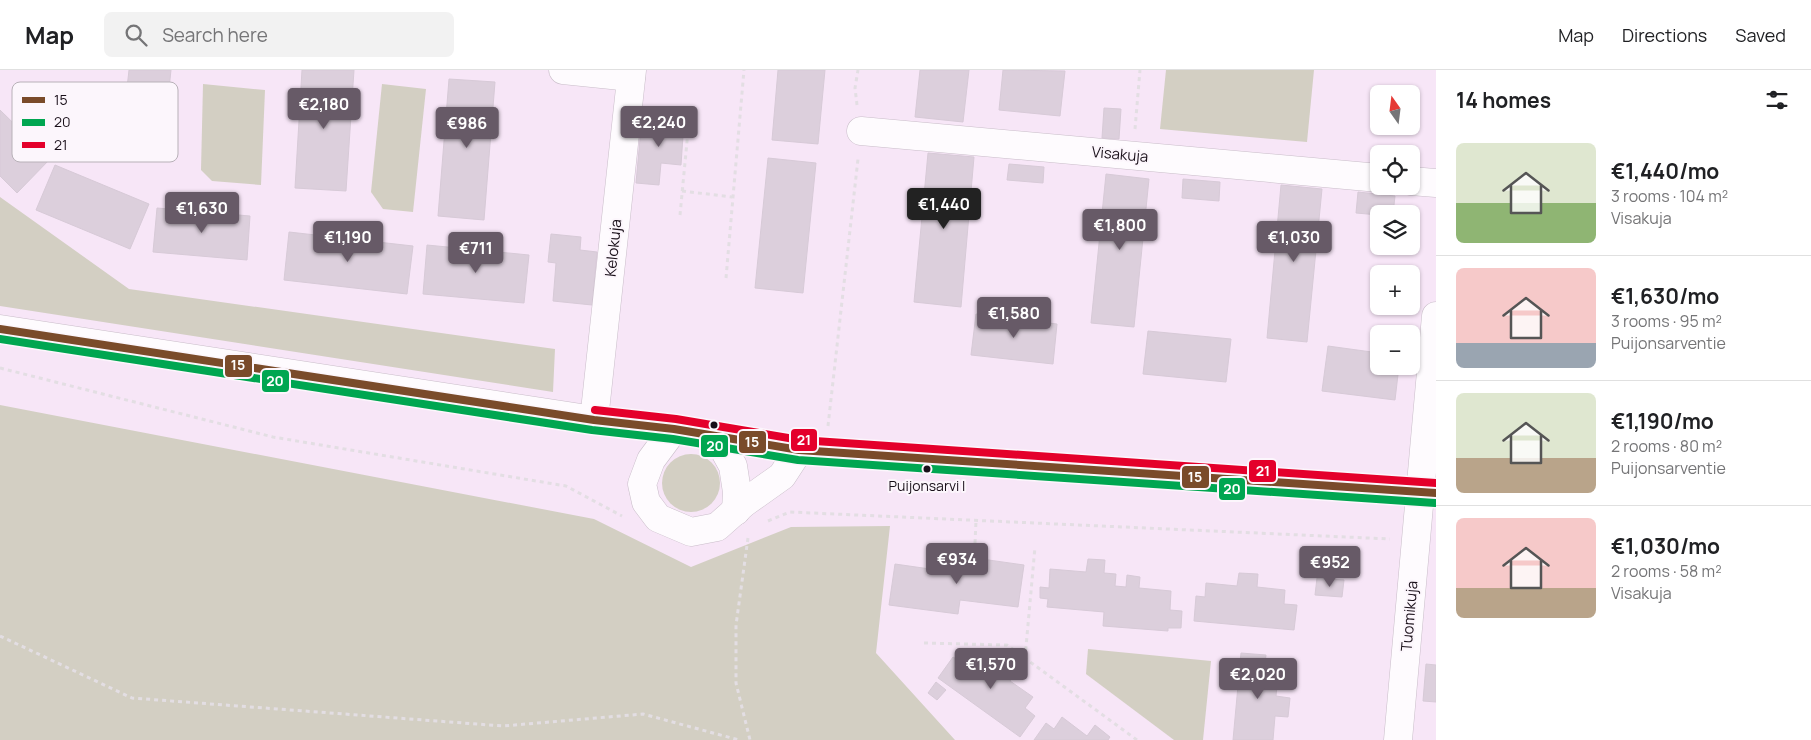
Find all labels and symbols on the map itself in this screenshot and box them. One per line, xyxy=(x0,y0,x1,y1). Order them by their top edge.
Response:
legend xyxy=(12,82,178,162)
north arrow xyxy=(1370,85,1420,135)
pin: €2,180 xyxy=(283,88,365,130)
text: 15 xyxy=(54,90,68,109)
pin: €986 xyxy=(437,106,497,149)
pin: €2,240 xyxy=(618,106,700,148)
text: 20 xyxy=(54,112,71,131)
text: 21 xyxy=(54,135,67,154)
street label: Visakuja xyxy=(1091,141,1149,167)
pin: €1,440 xyxy=(903,188,985,230)
pin: €1,630 xyxy=(161,191,243,234)
pin: €1,800 xyxy=(1079,208,1161,251)
street label: Kelokuja xyxy=(600,218,626,278)
pin: €1,190 xyxy=(307,220,389,263)
pin: €1,030 xyxy=(1253,220,1335,263)
pin: €711 xyxy=(446,232,506,274)
pin: €1,580 xyxy=(973,296,1055,339)
line badge: 15 xyxy=(224,354,253,378)
text: 15 xyxy=(231,355,245,374)
line badge: 20 xyxy=(261,369,290,393)
text: 20 xyxy=(266,371,284,390)
unlabelled marker xyxy=(709,420,719,430)
line badge: 21 xyxy=(790,428,818,452)
line badge: 15 xyxy=(738,430,767,454)
text: 21 xyxy=(797,430,811,449)
text: 15 xyxy=(745,432,759,451)
line badge: 20 xyxy=(700,434,729,458)
text: 20 xyxy=(706,436,724,455)
line badge: 21 xyxy=(1248,459,1277,483)
text: 21 xyxy=(1256,461,1270,480)
marker: Puijonsarvi I xyxy=(922,464,932,474)
line badge: 15 xyxy=(1181,465,1210,489)
text: 15 xyxy=(1188,467,1202,486)
place label: Puijonsarvi I xyxy=(889,476,965,495)
line badge: 20 xyxy=(1218,477,1246,501)
text: 20 xyxy=(1223,479,1241,498)
pin: €934 xyxy=(927,542,987,585)
pin: €952 xyxy=(1300,546,1360,588)
street label: Tuomikuja xyxy=(1395,580,1423,652)
pin: €1,570 xyxy=(950,648,1032,690)
pin: €2,020 xyxy=(1217,658,1299,700)

